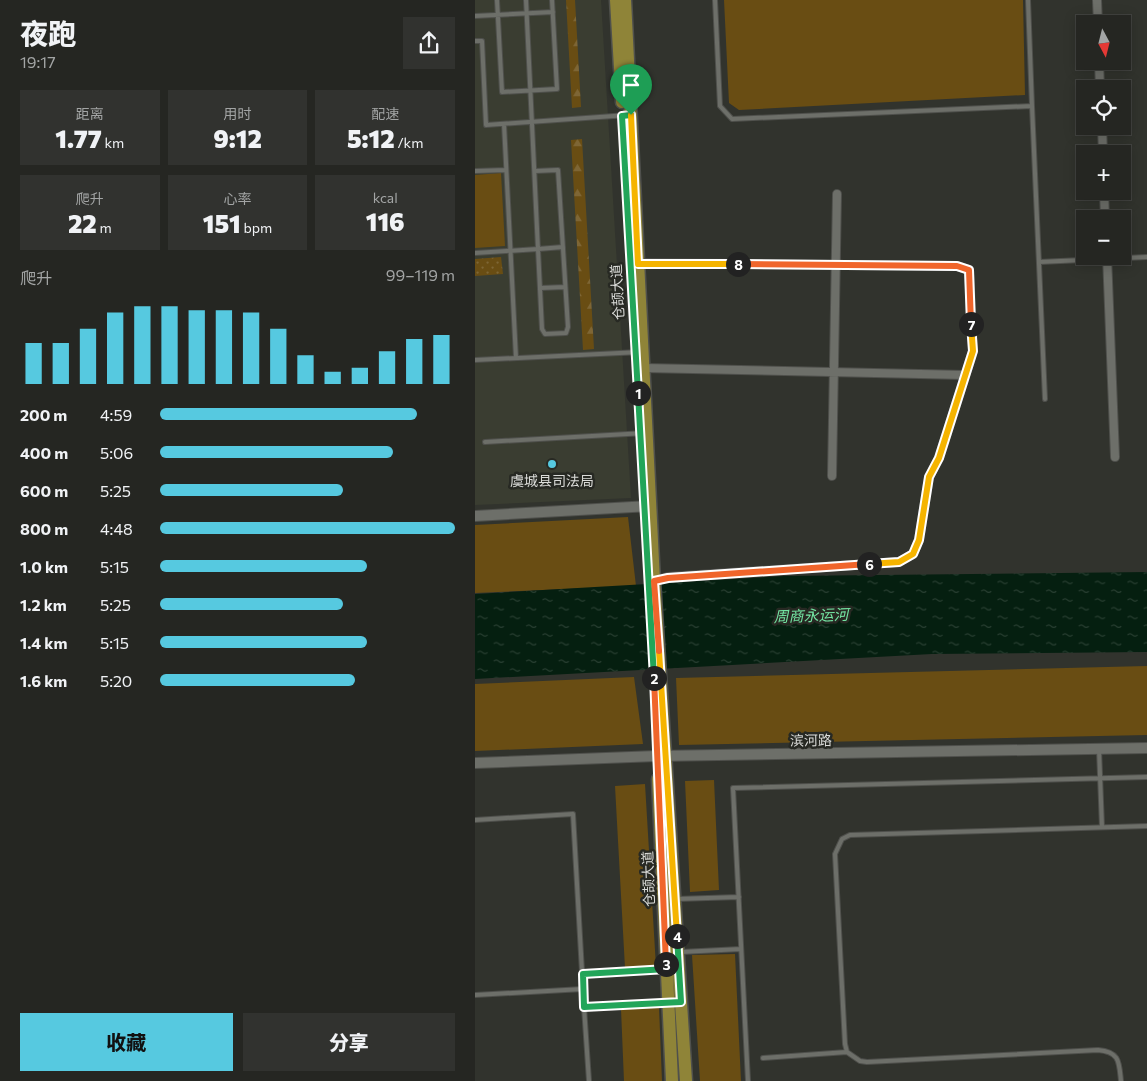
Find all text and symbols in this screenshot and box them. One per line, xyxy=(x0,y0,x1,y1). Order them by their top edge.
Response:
north arrow xyxy=(1076,15,1131,70)
map controls xyxy=(1076,15,1131,265)
text: 夜跑 xyxy=(20,16,76,50)
button: share xyxy=(403,17,455,69)
text: 19:17 xyxy=(20,52,56,71)
pin xyxy=(610,64,652,115)
icon: arrive xyxy=(617,71,645,99)
button: locate xyxy=(1076,80,1131,135)
text: 距离 xyxy=(76,105,104,122)
text: 用时 xyxy=(223,105,251,122)
text: 配速 xyxy=(371,105,399,122)
text: 1.77 xyxy=(55,123,102,153)
text: 9:12 xyxy=(213,123,262,153)
text: 5:12 xyxy=(347,123,395,153)
text: km xyxy=(102,134,124,151)
text: /km xyxy=(395,134,423,151)
button: + xyxy=(1076,145,1131,200)
text: kcal xyxy=(373,189,398,206)
text: 爬升 xyxy=(76,190,104,207)
text: 心率 xyxy=(223,190,251,207)
text: 116 xyxy=(366,206,405,236)
text: 22 xyxy=(68,208,97,238)
text: 151 xyxy=(203,208,241,238)
button: − xyxy=(1076,210,1131,265)
text: m xyxy=(97,219,112,236)
text: bpm xyxy=(241,219,272,236)
pin: 8 xyxy=(725,252,751,276)
text: 8 xyxy=(734,256,743,273)
street label: 仓颉大道 xyxy=(607,264,627,320)
text: 99–119 m xyxy=(386,265,455,284)
text: 爬升 xyxy=(20,268,52,287)
pin: 7 xyxy=(959,312,983,336)
text: 7 xyxy=(968,316,975,333)
pin: 1 xyxy=(625,380,651,406)
text: 1 xyxy=(635,385,642,402)
text: 200 m xyxy=(20,405,67,424)
text: 4:59 xyxy=(100,405,132,424)
text: 400 m xyxy=(20,443,68,462)
text: 5:06 xyxy=(100,443,133,462)
marker: 虞城县司法局 xyxy=(546,458,558,470)
place label: 虞城县司法局 xyxy=(510,472,594,489)
text: 600 m xyxy=(20,481,68,500)
text: 5:25 xyxy=(100,481,131,500)
text: 800 m xyxy=(20,519,68,538)
text: 4:48 xyxy=(100,519,133,538)
pin: 6 xyxy=(857,552,881,576)
text: 6 xyxy=(865,556,874,573)
text: 1.0 km xyxy=(20,557,68,576)
text: 5:15 xyxy=(100,557,129,576)
text: 1.2 km xyxy=(20,595,67,614)
text: 5:25 xyxy=(100,595,131,614)
water label: 周商永运河 xyxy=(773,605,852,625)
text: 1.4 km xyxy=(20,633,67,652)
text: 5:15 xyxy=(100,633,129,652)
pin: 2 xyxy=(641,666,667,690)
text: 2 xyxy=(651,670,658,687)
text: 1.6 km xyxy=(20,671,67,690)
text: 5:20 xyxy=(100,671,132,690)
street label: 滨河路 xyxy=(790,731,832,749)
street label: 仓颉大道 xyxy=(639,851,657,907)
pin: 4 xyxy=(665,924,689,948)
text: 4 xyxy=(673,928,682,945)
pin: 3 xyxy=(653,952,679,976)
text: 3 xyxy=(662,956,671,973)
button: 收藏 xyxy=(20,1013,233,1071)
button: 分享 xyxy=(243,1013,455,1071)

